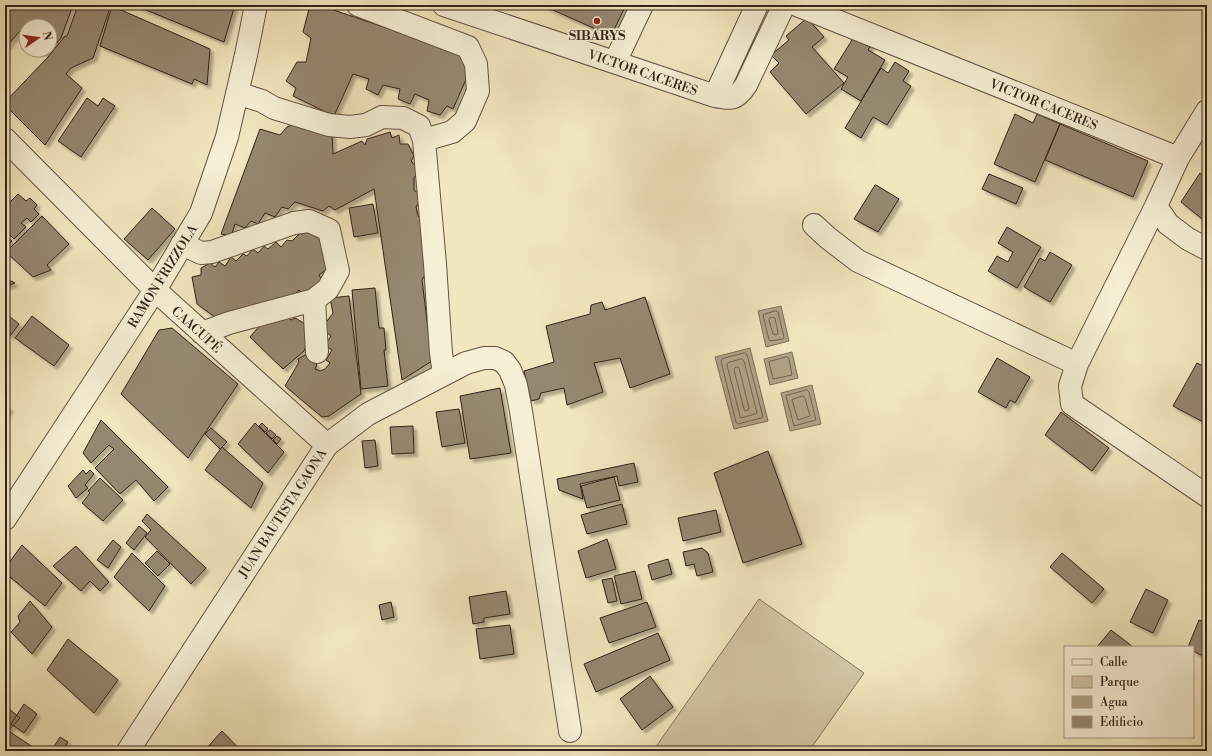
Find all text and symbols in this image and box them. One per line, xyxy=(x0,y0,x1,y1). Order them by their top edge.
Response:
marker: SIBARYS xyxy=(592,16,602,26)
north arrow xyxy=(18,18,58,58)
place label: SIBARYS xyxy=(569,28,626,44)
text: N xyxy=(39,30,55,42)
street label: VICTOR CACERES xyxy=(585,46,700,99)
street label: VICTOR CACERES xyxy=(986,76,1100,134)
street label: RAMON FRIZZOLA xyxy=(125,221,202,331)
street label: CAACUPÉ xyxy=(168,302,225,356)
street label: JUAN BAUTISTA GAONA xyxy=(235,445,331,582)
legend xyxy=(1064,646,1194,738)
text: Calle xyxy=(1100,655,1127,670)
text: Parque xyxy=(1100,675,1139,690)
text: Agua xyxy=(1099,695,1129,710)
text: Edificio xyxy=(1100,715,1143,730)

